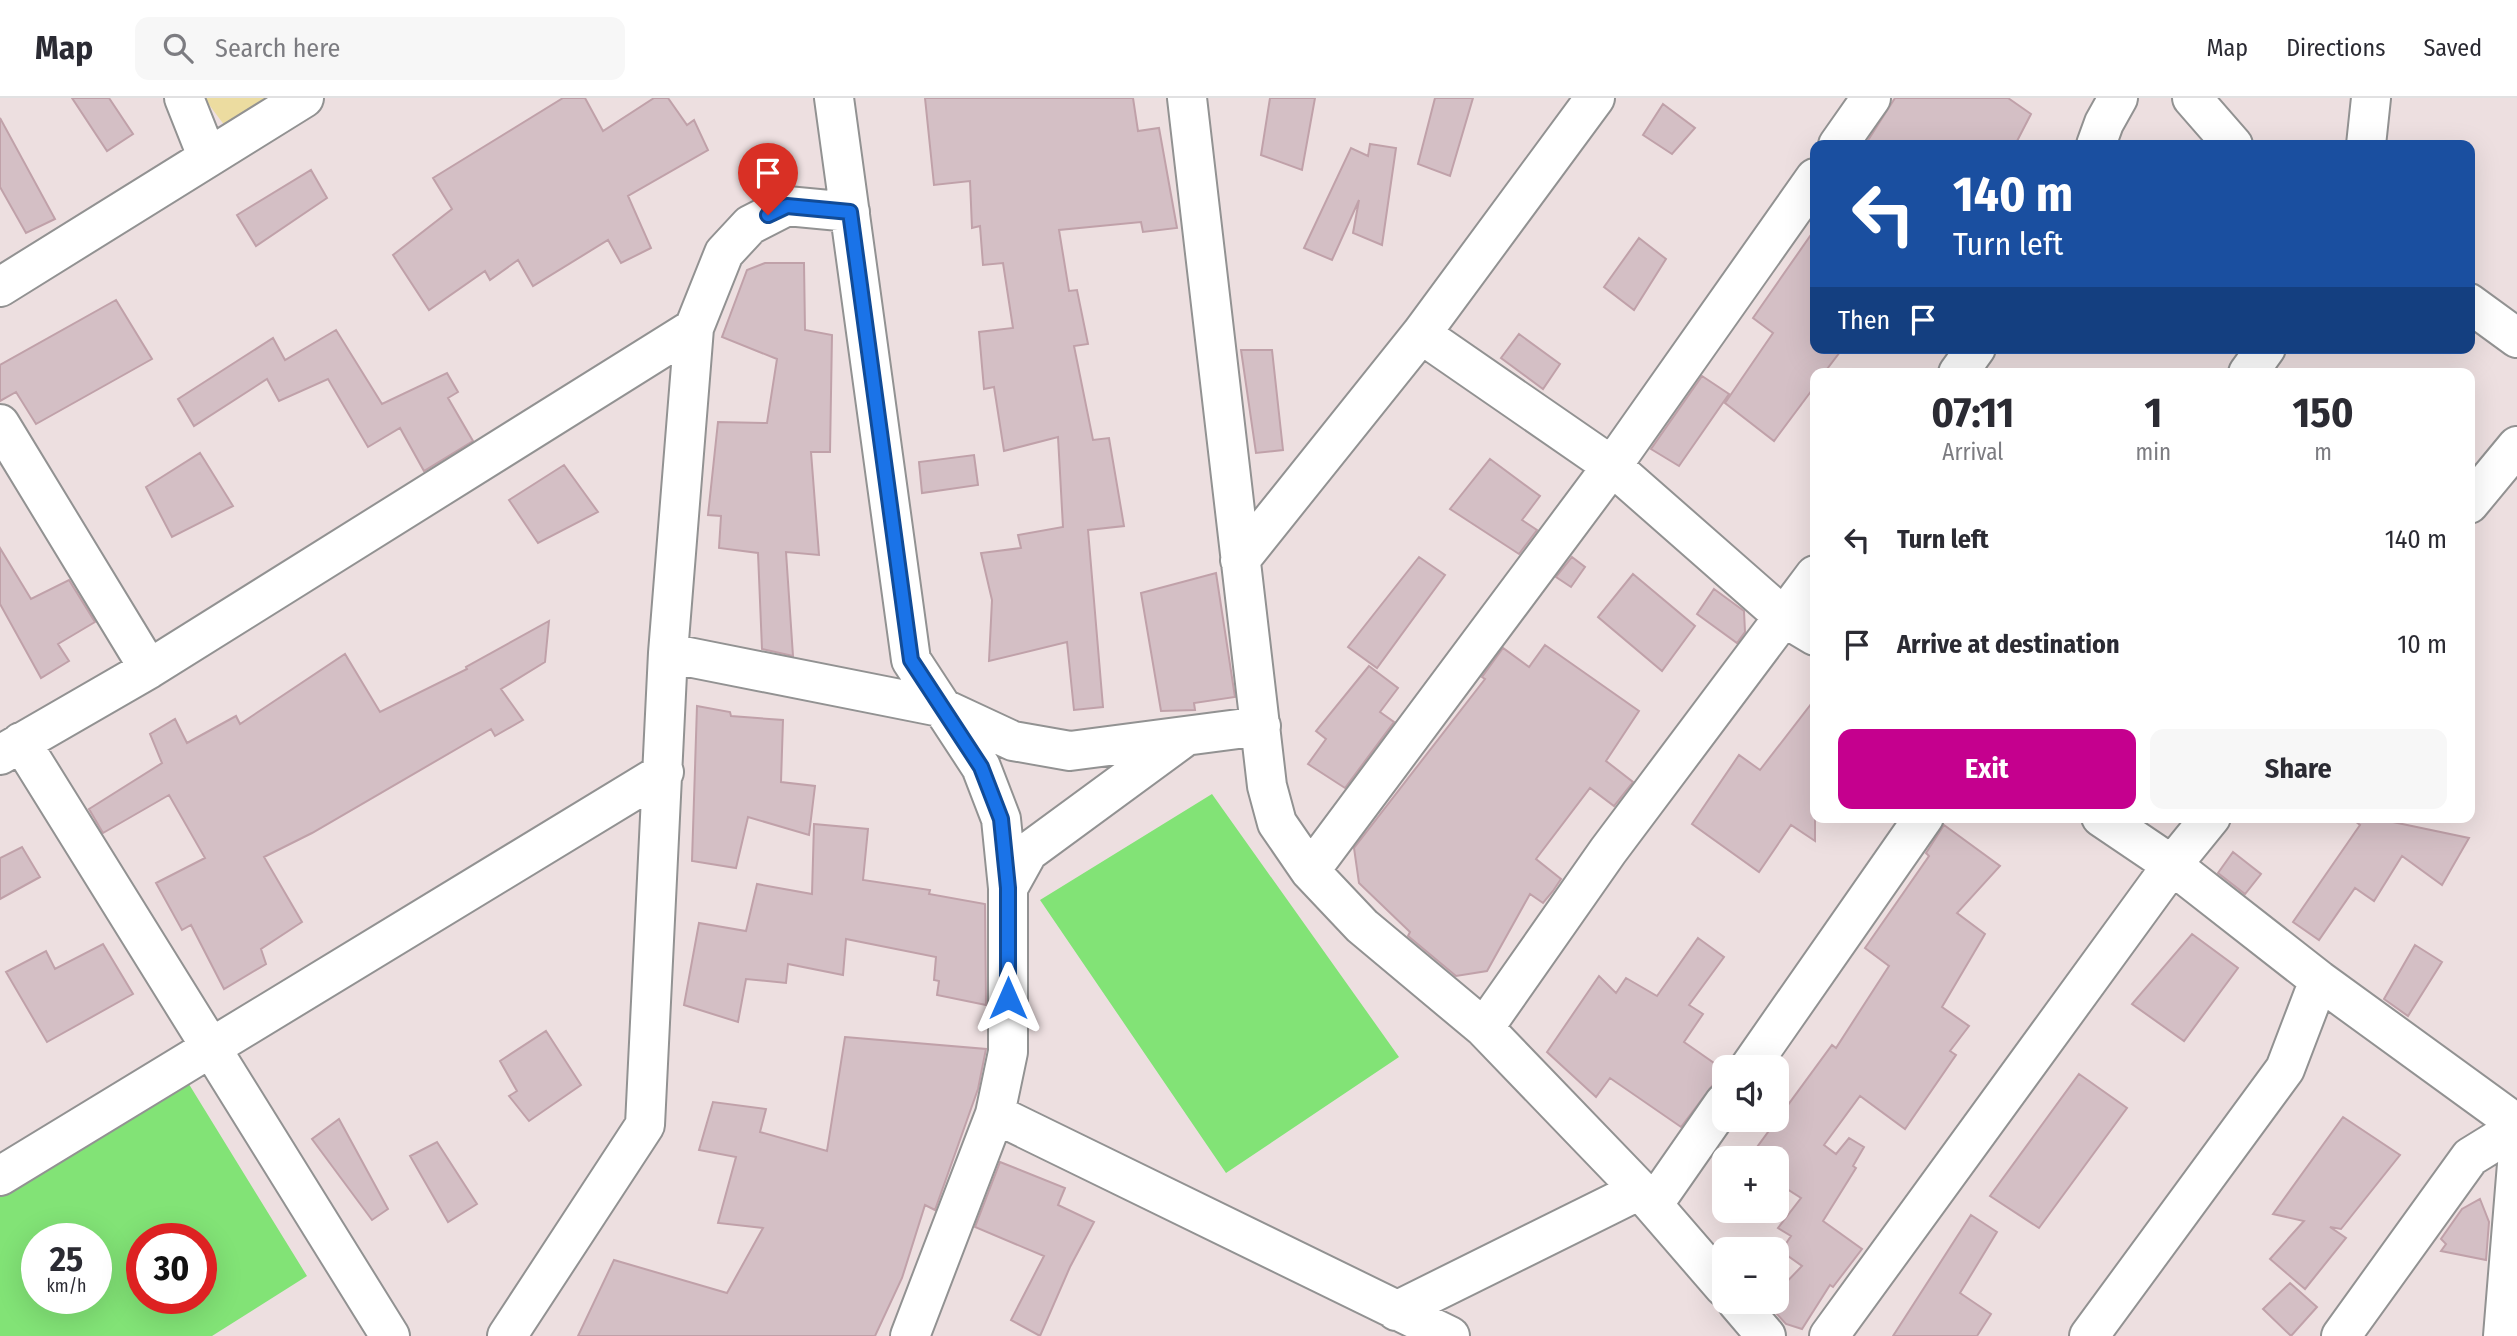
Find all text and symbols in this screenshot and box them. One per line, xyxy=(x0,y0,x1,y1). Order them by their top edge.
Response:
search box xyxy=(135,17,625,80)
text: Map xyxy=(35,28,93,68)
icon: search xyxy=(159,29,197,67)
text: Search here xyxy=(215,33,340,64)
text: Map xyxy=(2207,34,2248,62)
text: Directions xyxy=(2286,34,2385,62)
text: Saved xyxy=(2423,34,2482,62)
pin xyxy=(738,143,798,215)
icon: arrive xyxy=(749,154,787,192)
text: 140 m xyxy=(1953,165,2073,224)
icon: left xyxy=(1838,168,1929,259)
text: Turn left xyxy=(1953,225,2063,263)
icon: arrive xyxy=(1904,301,1942,339)
text: Then xyxy=(1838,305,1890,336)
text: 07:11 xyxy=(1931,388,2014,438)
text: 1 xyxy=(2144,388,2162,438)
text: 150 xyxy=(2292,388,2354,438)
text: Arrival xyxy=(1942,438,2003,466)
text: min xyxy=(2136,438,2171,466)
text: m xyxy=(2314,438,2332,466)
icon: left xyxy=(1838,521,1876,559)
text: Turn left xyxy=(1897,524,1989,555)
text: 140 m xyxy=(2385,524,2447,555)
icon: arrive xyxy=(1838,626,1876,664)
text: Arrive at destination xyxy=(1897,629,2120,660)
text: 10 m xyxy=(2397,629,2447,660)
button: Exit xyxy=(1838,729,2136,809)
button: Share xyxy=(2150,729,2447,809)
position arrow xyxy=(971,961,1045,1035)
map controls xyxy=(1712,1055,1789,1314)
button: sound xyxy=(1712,1055,1789,1132)
button: + xyxy=(1712,1146,1789,1223)
speed limit sign: 30 xyxy=(126,1223,217,1314)
button: − xyxy=(1712,1237,1789,1314)
text: 25 xyxy=(50,1238,83,1280)
text: km/h xyxy=(46,1275,87,1297)

